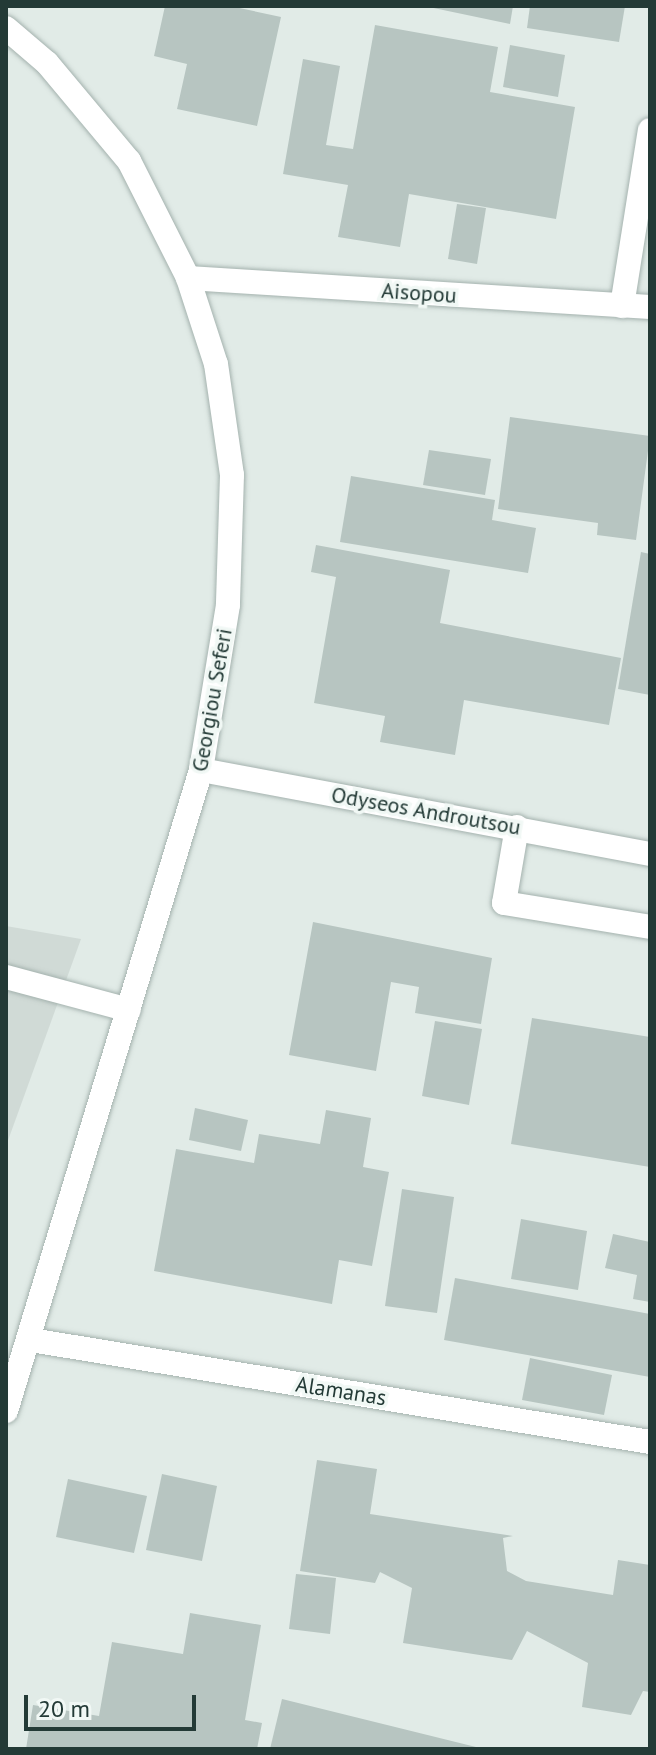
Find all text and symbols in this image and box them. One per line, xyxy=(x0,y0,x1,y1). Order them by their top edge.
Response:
street label: Aisopou xyxy=(380,277,458,309)
street label: Georgiou Seferi xyxy=(186,626,238,774)
street label: Odyseos Androutsou xyxy=(329,781,523,841)
street label: Alamanas xyxy=(294,1371,388,1411)
scale bar xyxy=(28,1679,200,1729)
text: 20 m xyxy=(38,1693,90,1724)

